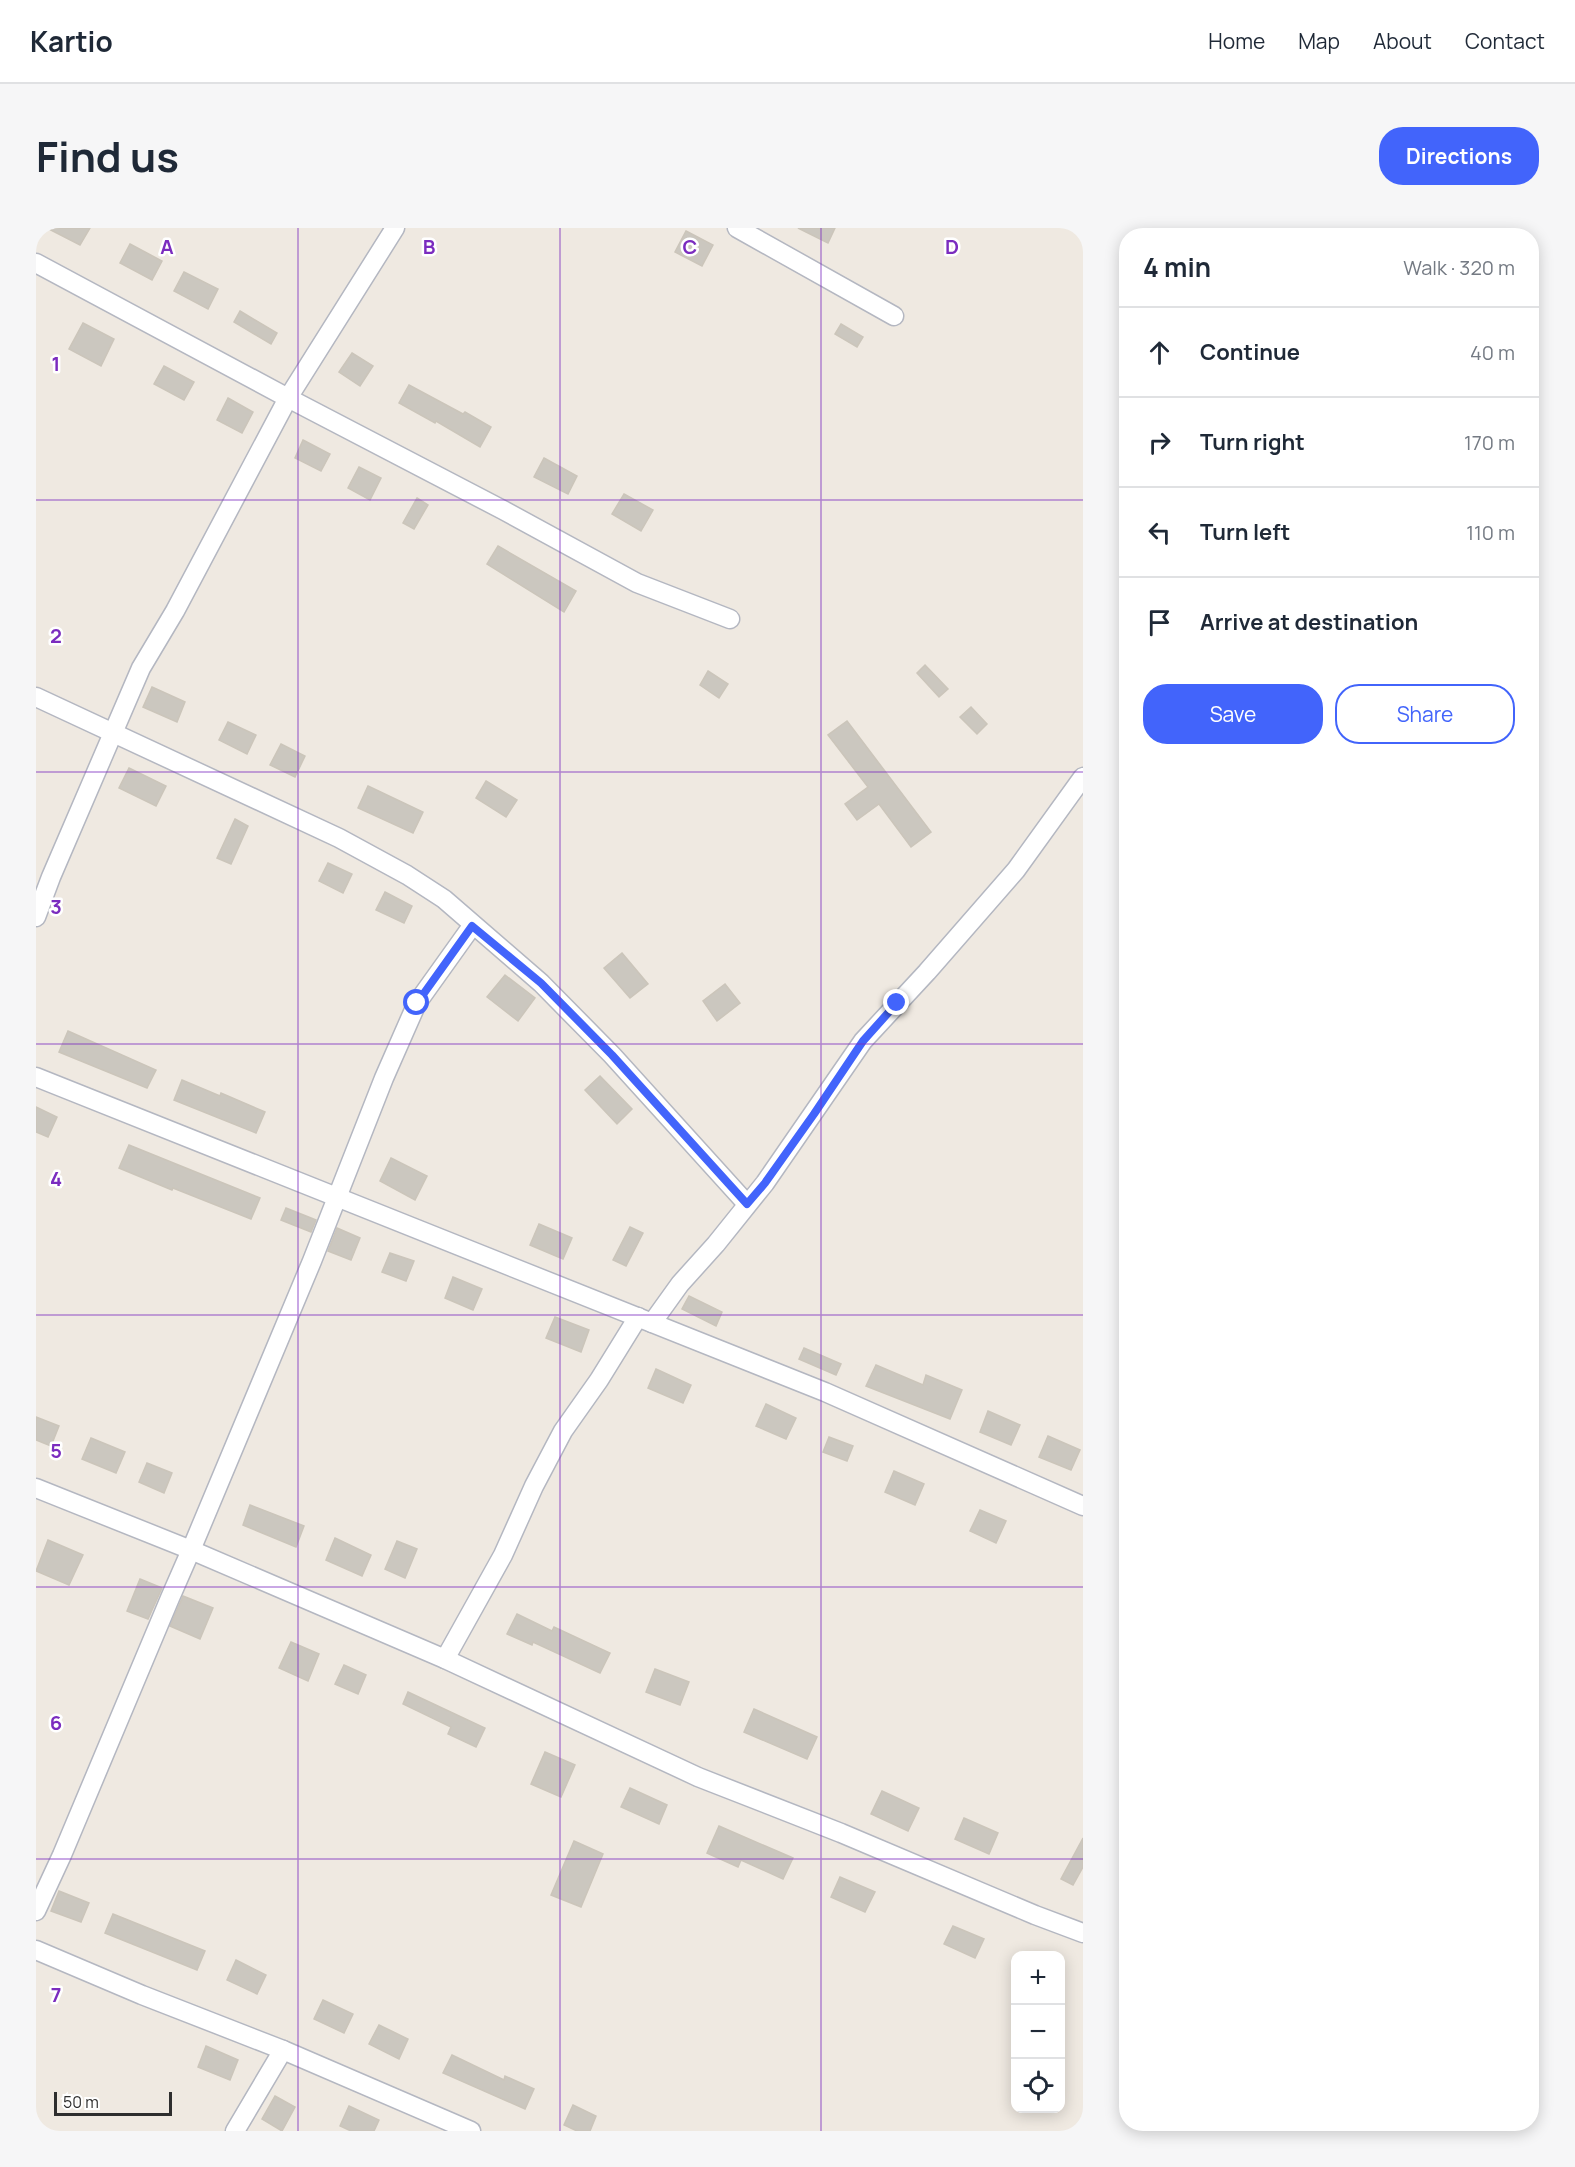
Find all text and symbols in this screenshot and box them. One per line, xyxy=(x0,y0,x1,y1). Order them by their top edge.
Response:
text: Kartio xyxy=(30,22,113,60)
text: Home xyxy=(1208,27,1265,55)
text: Map xyxy=(1298,27,1340,55)
text: About xyxy=(1373,27,1432,55)
text: Contact xyxy=(1465,27,1545,55)
text: Find us xyxy=(36,127,179,185)
button: Directions xyxy=(1379,127,1539,185)
text: A xyxy=(160,233,174,260)
text: B xyxy=(423,233,436,260)
text: C xyxy=(683,233,697,260)
text: D xyxy=(945,233,959,260)
text: 4 min xyxy=(1143,249,1211,285)
text: Walk · 320 m xyxy=(1403,254,1515,281)
icon: ahead xyxy=(1143,336,1176,369)
text: Continue xyxy=(1200,337,1300,367)
text: 40 m xyxy=(1470,339,1515,366)
text: 1 xyxy=(52,350,60,377)
icon: right xyxy=(1143,426,1176,459)
text: Turn right xyxy=(1200,427,1305,457)
text: 170 m xyxy=(1464,429,1515,456)
icon: left xyxy=(1143,516,1176,549)
text: Turn left xyxy=(1200,517,1290,547)
text: 110 m xyxy=(1466,519,1515,546)
icon: arrive xyxy=(1143,606,1176,639)
text: Arrive at destination xyxy=(1200,607,1418,637)
text: 2 xyxy=(50,622,62,649)
button: Save xyxy=(1143,684,1323,744)
button: Share xyxy=(1335,684,1515,744)
text: 3 xyxy=(50,893,62,920)
route start xyxy=(403,989,429,1015)
route end xyxy=(883,989,909,1015)
text: 4 xyxy=(50,1165,62,1192)
text: 5 xyxy=(50,1437,62,1464)
text: 6 xyxy=(50,1709,62,1736)
map controls xyxy=(1011,1951,1065,2113)
button: + xyxy=(1011,1951,1065,2005)
text: 7 xyxy=(51,1981,61,2008)
button: − xyxy=(1011,2005,1065,2059)
button: locate xyxy=(1011,2059,1065,2113)
scale bar xyxy=(54,2089,172,2116)
text: 50 m xyxy=(63,2091,99,2113)

